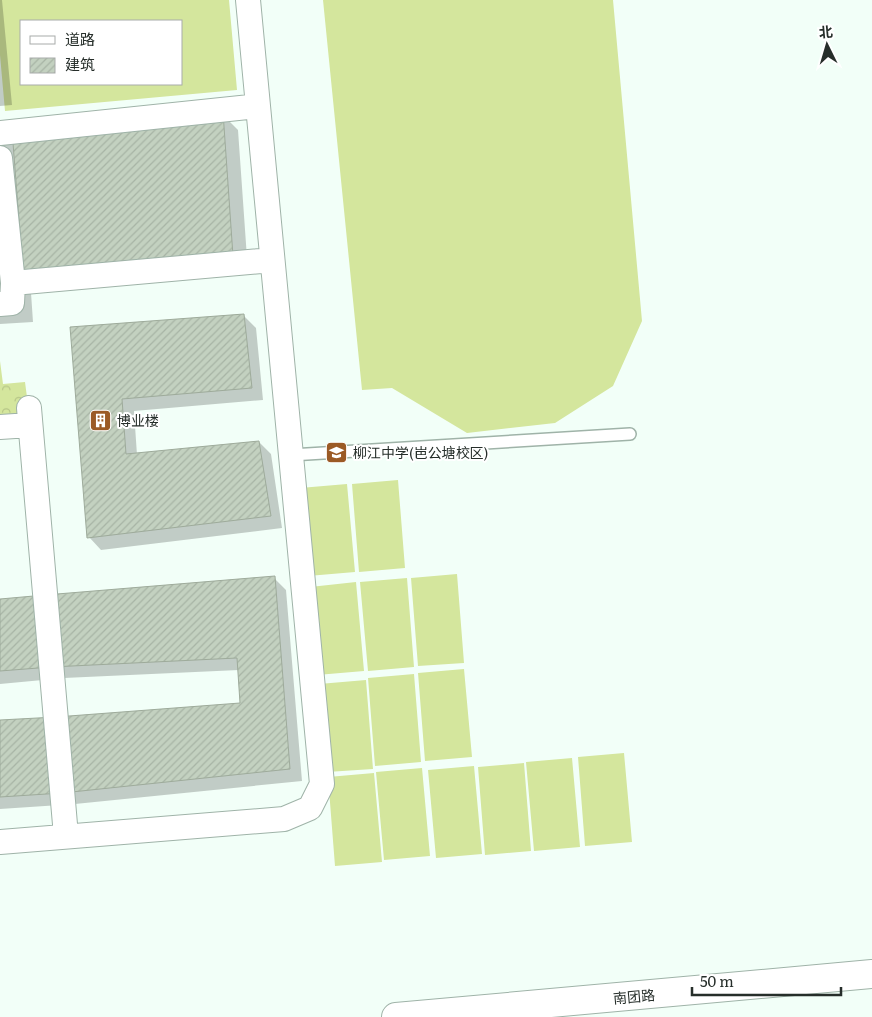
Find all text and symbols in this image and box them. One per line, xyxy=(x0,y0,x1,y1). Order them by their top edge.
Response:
legend xyxy=(20,20,182,85)
north arrow xyxy=(802,20,852,70)
text: 北 xyxy=(818,20,834,42)
text: 道路 xyxy=(65,27,95,50)
text: 建筑 xyxy=(65,52,95,75)
building icon: 博业楼 xyxy=(89,408,113,432)
place label: 博业楼 xyxy=(117,410,159,430)
school or university icon: 柳江中学(岜公塘校区) xyxy=(325,440,349,464)
place label: 柳江中学(岜公塘校区) xyxy=(353,442,488,462)
scale bar xyxy=(692,964,841,996)
text: 50 m xyxy=(700,969,734,992)
street label: 南团路 xyxy=(612,984,656,1008)

